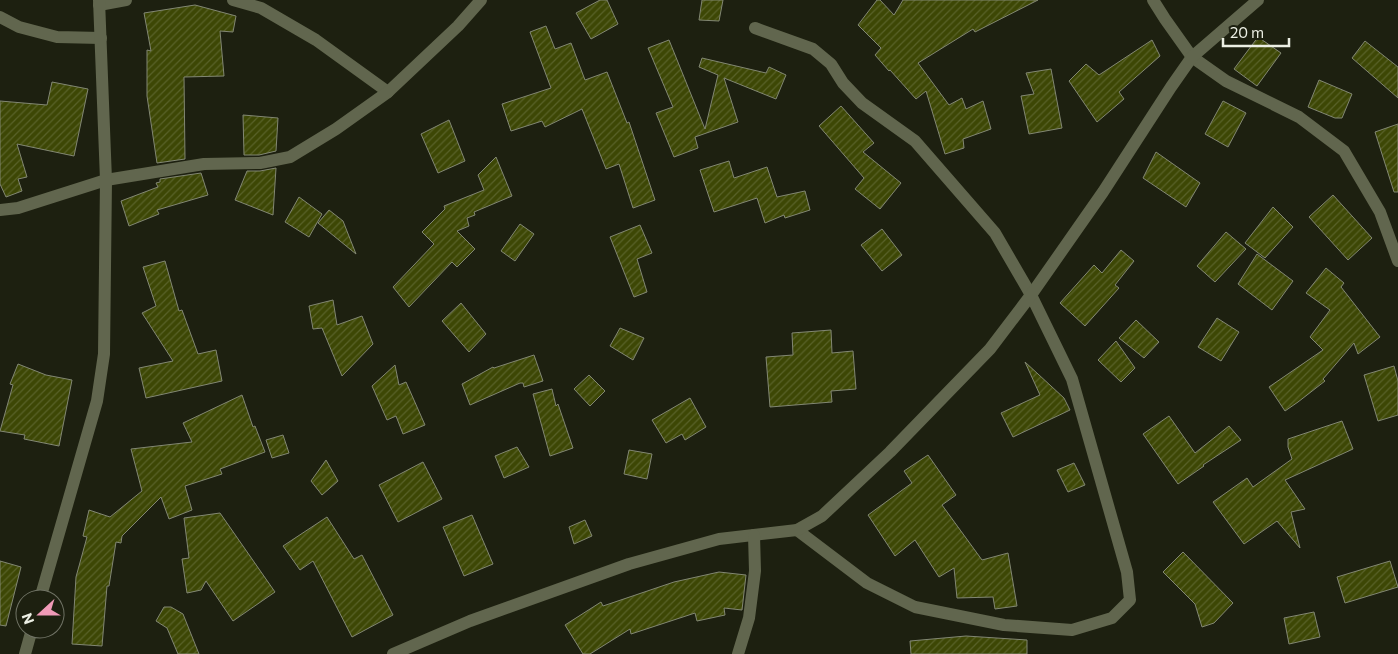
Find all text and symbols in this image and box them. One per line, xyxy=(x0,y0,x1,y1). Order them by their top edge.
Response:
scale bar xyxy=(1223,15,1289,47)
text: 20 m xyxy=(1230,23,1264,41)
north arrow xyxy=(15,589,65,639)
text: N xyxy=(18,611,37,627)

